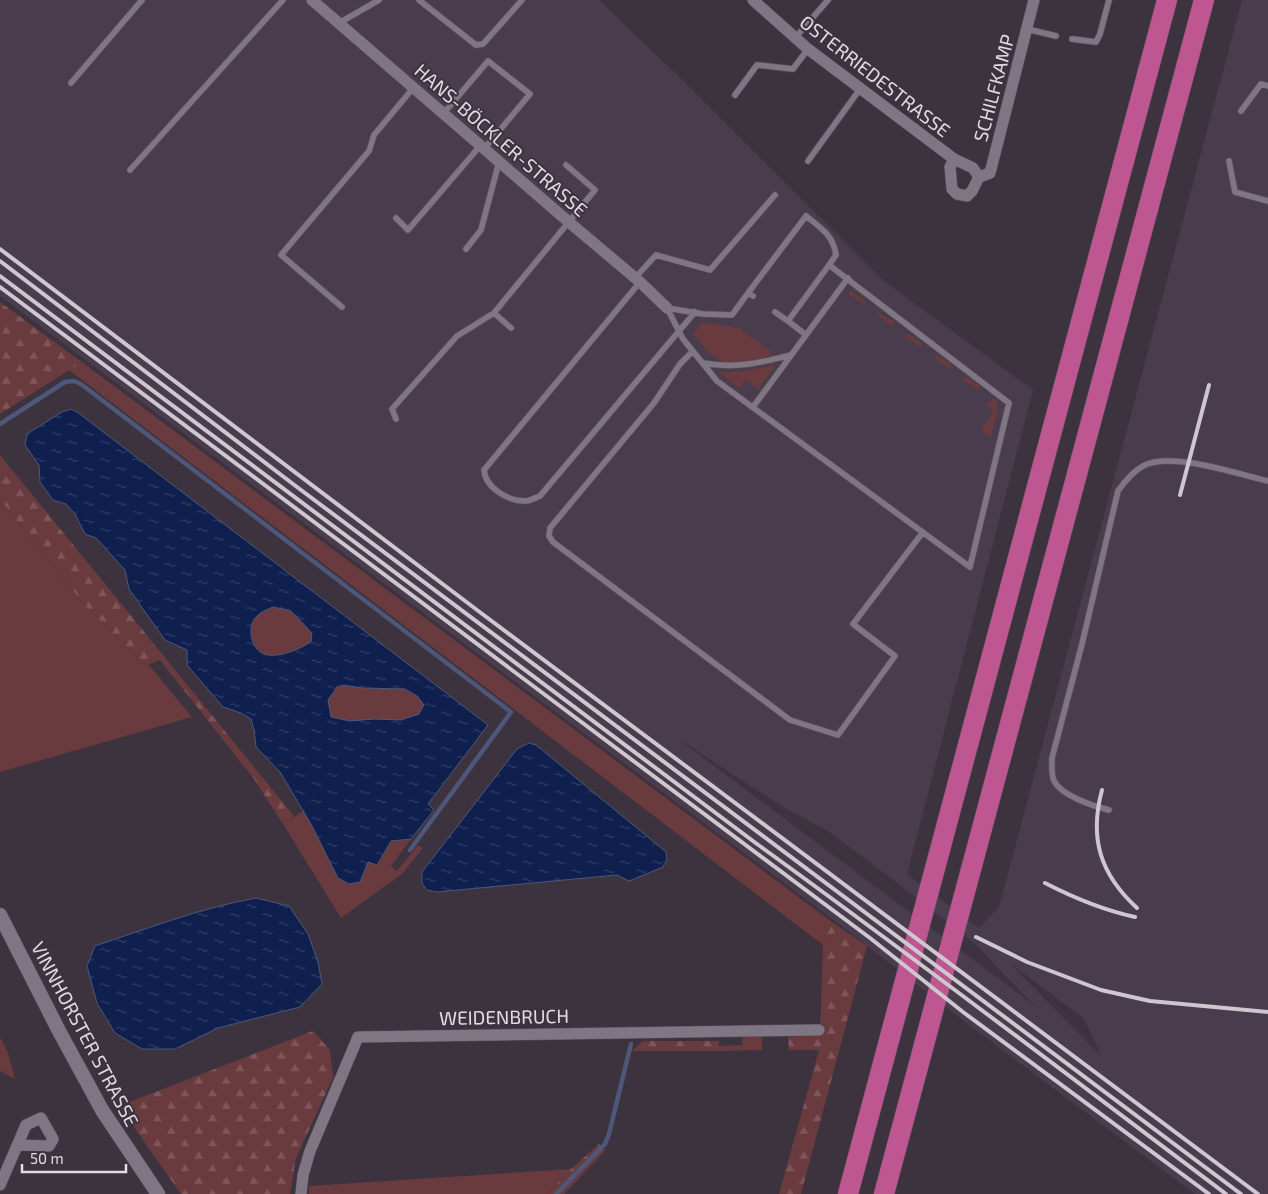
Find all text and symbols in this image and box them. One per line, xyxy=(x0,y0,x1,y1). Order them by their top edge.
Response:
street label: OSTERRIEDESTRASSE xyxy=(795,10,955,141)
street label: SCHILFKAMP xyxy=(968,32,1019,144)
street label: HANS-BÖCKLER-STRASSE xyxy=(410,58,592,221)
street label: VINNHORSTER STRASSE xyxy=(27,937,144,1130)
street label: WEIDENBRUCH xyxy=(439,1004,569,1029)
scale bar xyxy=(22,1142,126,1174)
text: 50 m xyxy=(30,1149,64,1167)

